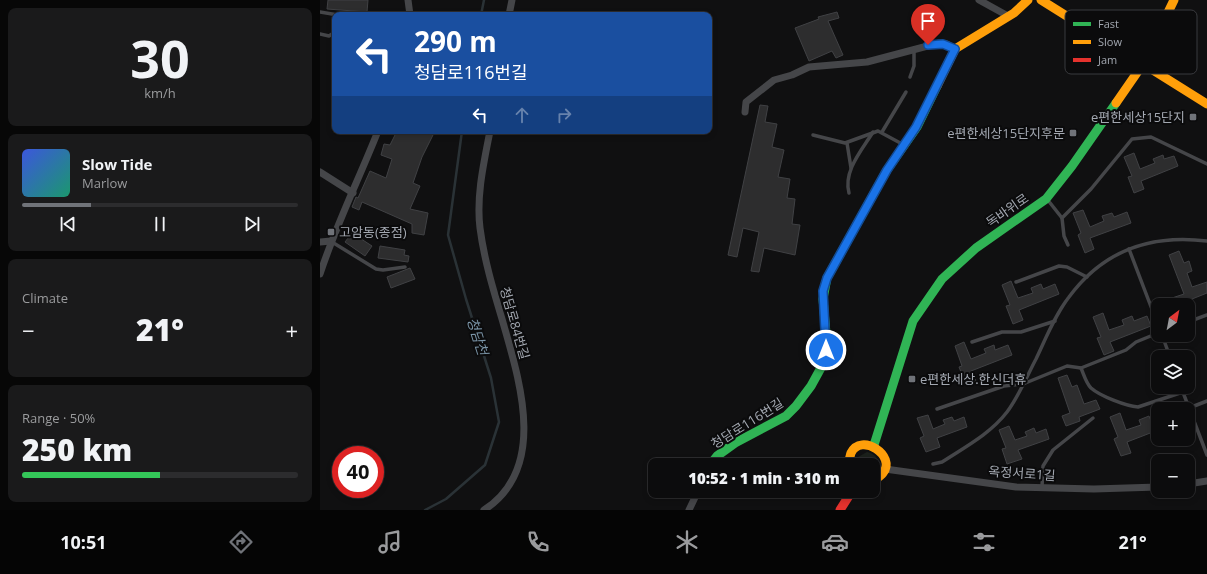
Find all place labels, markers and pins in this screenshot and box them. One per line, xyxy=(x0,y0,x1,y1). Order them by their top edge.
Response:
pin xyxy=(911,4,945,45)
place label: e편한세상15단지 xyxy=(1091,108,1185,126)
marker: e편한세상15단지 xyxy=(1188,112,1198,122)
place label: e편한세상15단지후문 xyxy=(947,124,1065,142)
marker: e편한세상15단지후문 xyxy=(1068,128,1078,138)
place label: 고암동(종점) xyxy=(339,223,407,241)
marker: 고암동(종점) xyxy=(326,227,336,237)
place label: e편한세상.한신더휴 xyxy=(920,370,1026,388)
marker: e편한세상.한신더휴 xyxy=(907,374,917,384)

